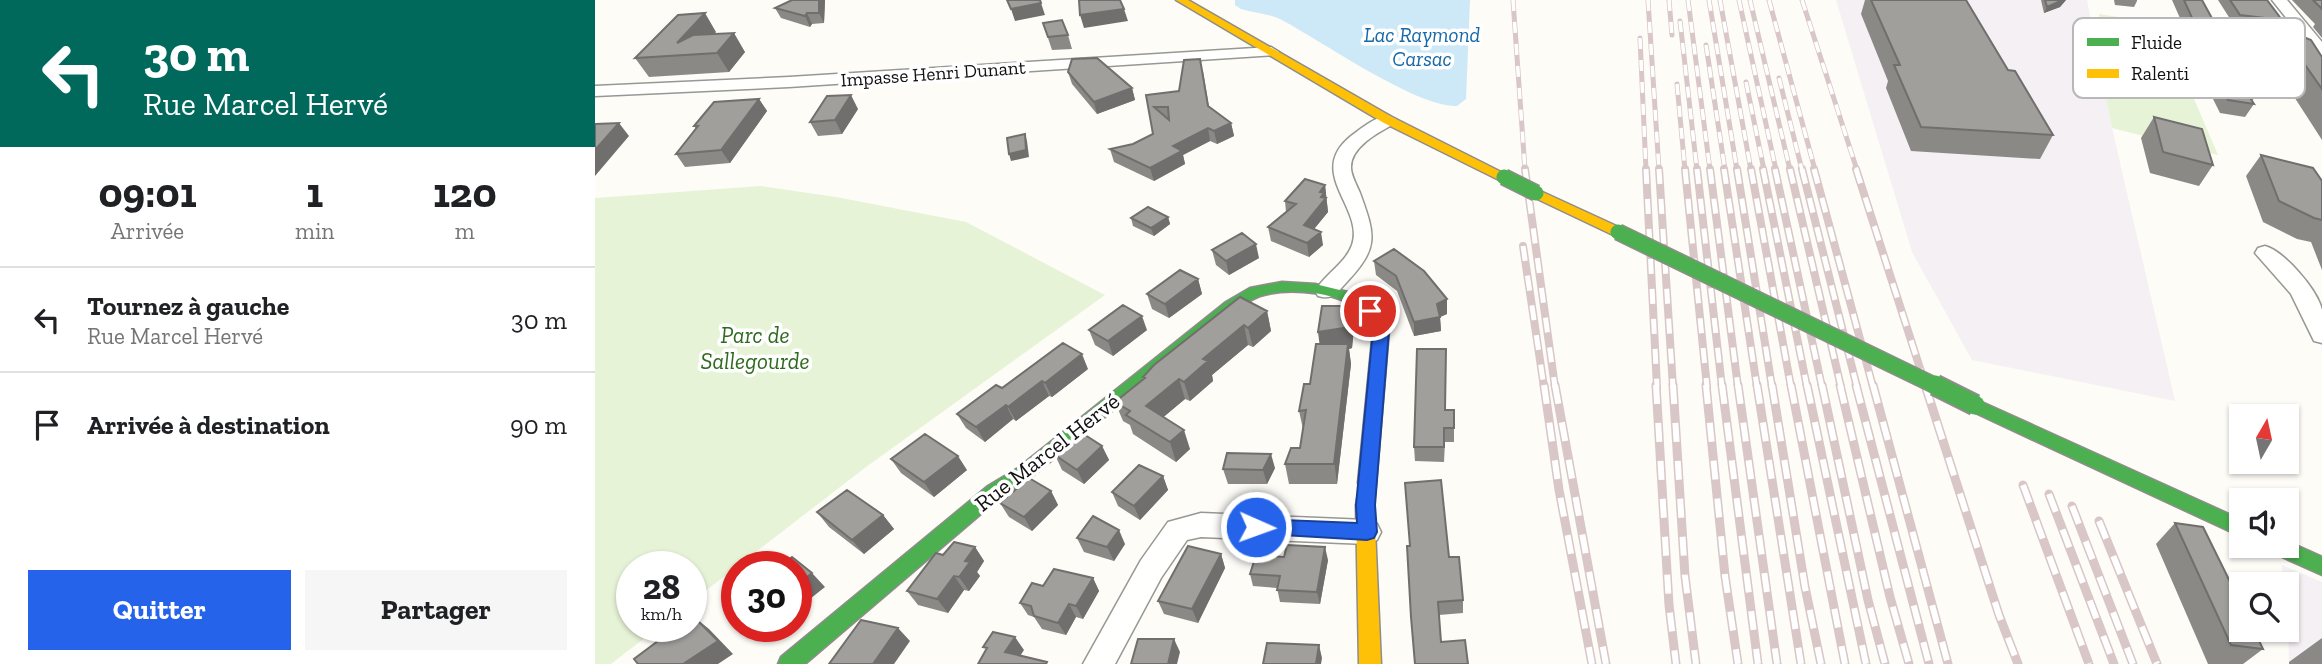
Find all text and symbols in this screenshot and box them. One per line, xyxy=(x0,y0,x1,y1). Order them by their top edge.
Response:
legend xyxy=(2073,18,2305,98)
water label: Lac Raymond Carsac xyxy=(1364,22,1481,71)
text: 30 m xyxy=(143,25,249,84)
icon: left xyxy=(28,28,119,119)
text: Fluide xyxy=(2131,31,2182,54)
street label: Impasse Henri Dunant xyxy=(840,56,1026,91)
text: Ralenti xyxy=(2131,62,2189,85)
text: Rue Marcel Hervé xyxy=(143,85,388,123)
text: 09:01 xyxy=(98,167,197,218)
text: 1 xyxy=(306,167,323,218)
text: 120 xyxy=(433,167,497,218)
text: Arrivée xyxy=(111,217,184,245)
text: min xyxy=(295,217,335,245)
text: m xyxy=(455,217,475,245)
pin xyxy=(1340,281,1400,341)
text: Tournez à gauche xyxy=(87,290,289,322)
icon: arrive xyxy=(1351,292,1389,330)
icon: left xyxy=(28,301,66,339)
text: 30 m xyxy=(511,304,567,336)
park label: Parc de Sallegourde xyxy=(700,321,810,375)
text: Rue Marcel Hervé xyxy=(87,322,263,350)
street label: Rue Marcel Hervé xyxy=(969,387,1125,517)
north arrow xyxy=(2229,404,2299,474)
map controls xyxy=(2229,404,2299,642)
icon: arrive xyxy=(28,406,66,444)
text: Arrivée à destination xyxy=(87,409,330,441)
text: 90 m xyxy=(510,409,567,441)
button: sound xyxy=(2229,488,2299,558)
position arrow xyxy=(1219,490,1293,564)
speed limit sign: 30 xyxy=(721,551,812,642)
text: 28 xyxy=(643,566,680,608)
button: Quitter xyxy=(28,570,291,650)
button: Partager xyxy=(305,570,567,650)
button: search xyxy=(2229,572,2299,642)
text: km/h xyxy=(641,603,682,625)

